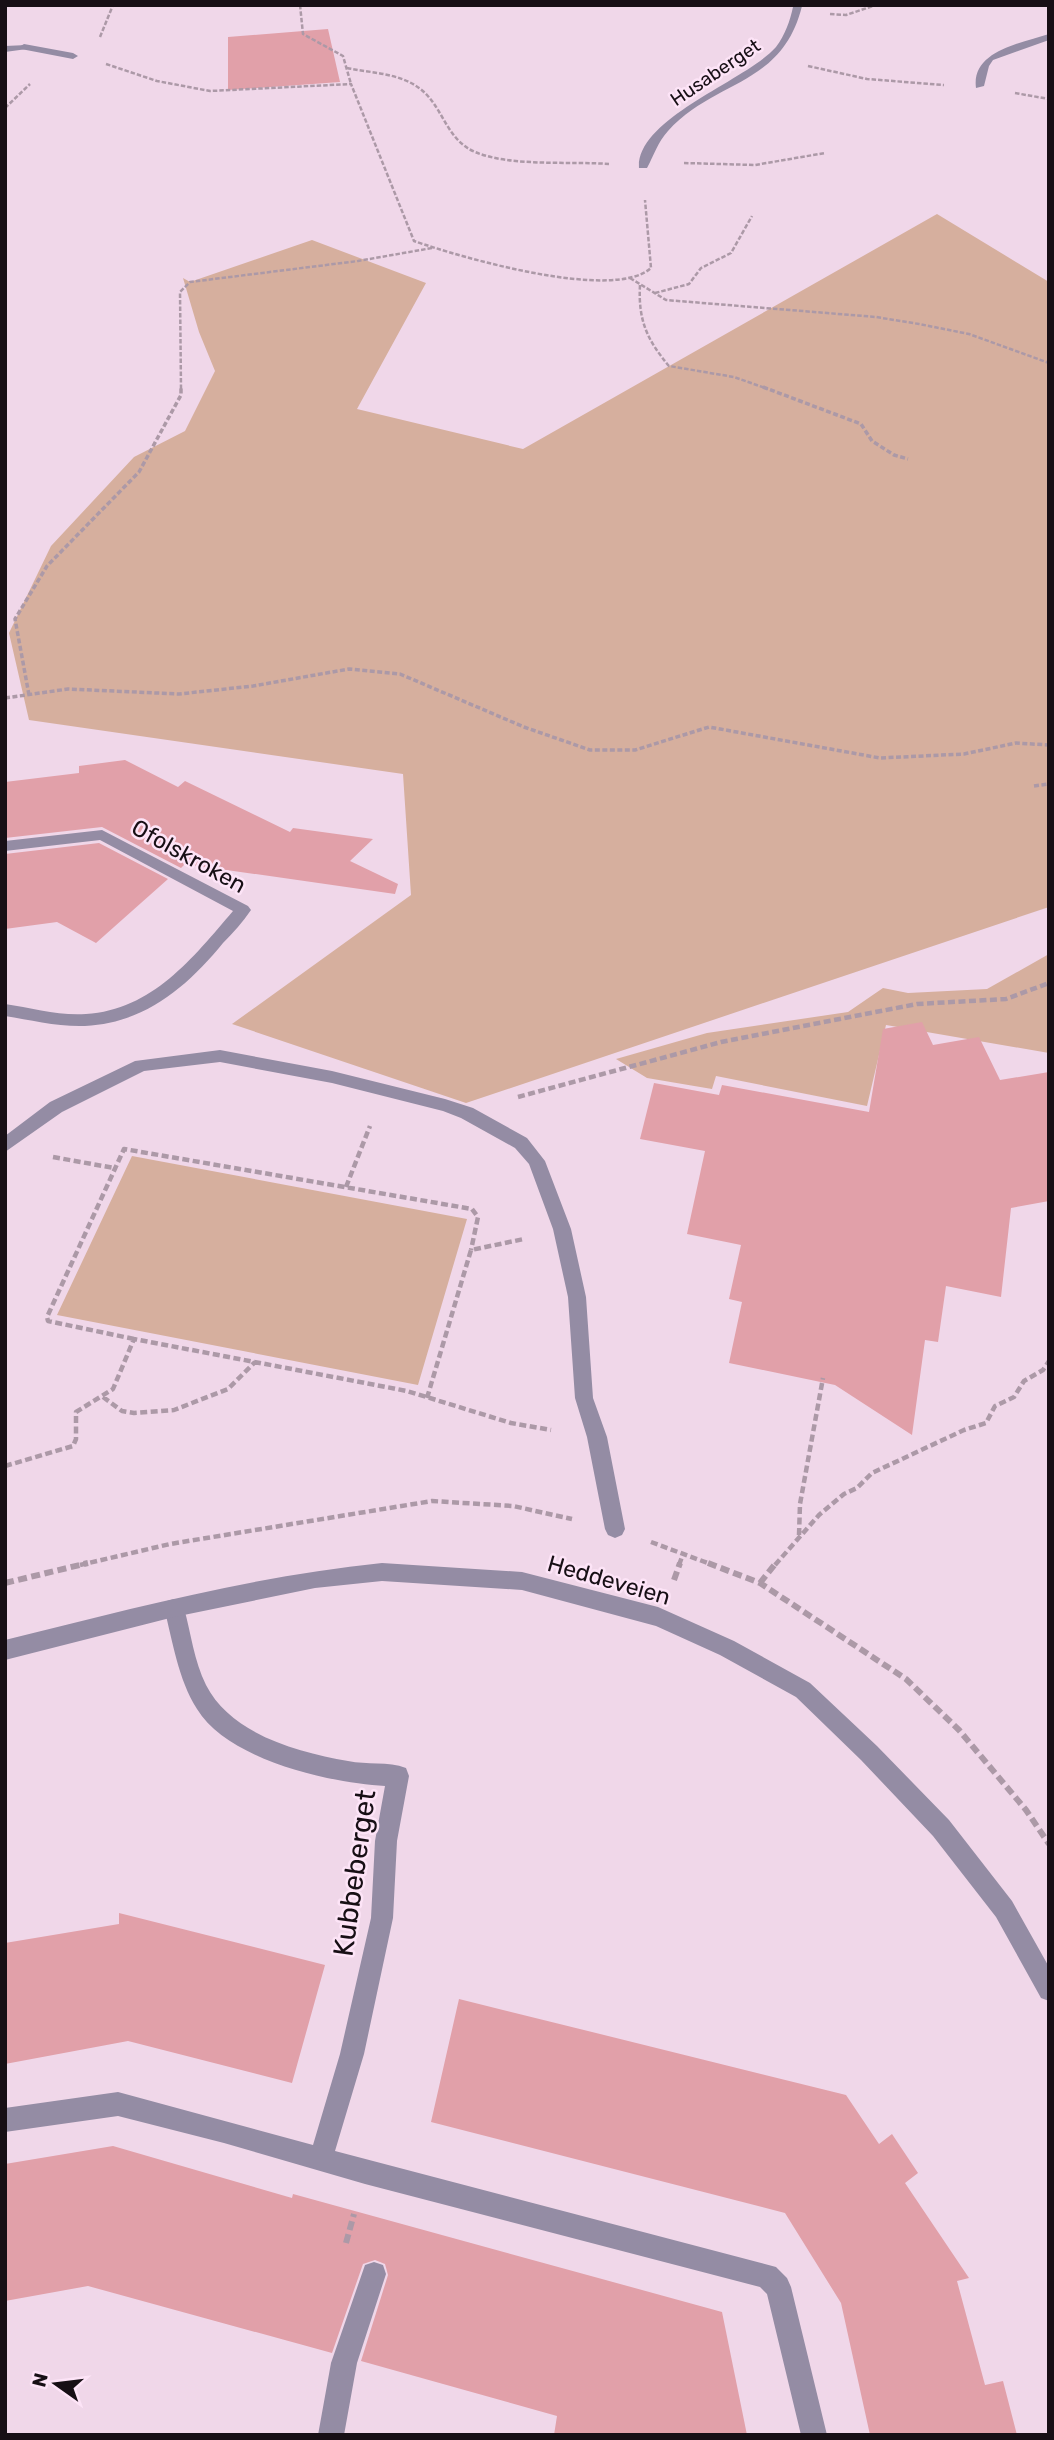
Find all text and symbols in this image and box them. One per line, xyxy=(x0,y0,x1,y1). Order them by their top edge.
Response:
street label: Husaberget xyxy=(666,34,765,111)
street label: Ofolskroken xyxy=(127,813,251,899)
street label: Heddeveien xyxy=(544,1549,674,1611)
street label: Kubbeberget xyxy=(326,1788,383,1959)
north arrow xyxy=(21,2349,91,2419)
text: N xyxy=(27,2371,53,2389)

